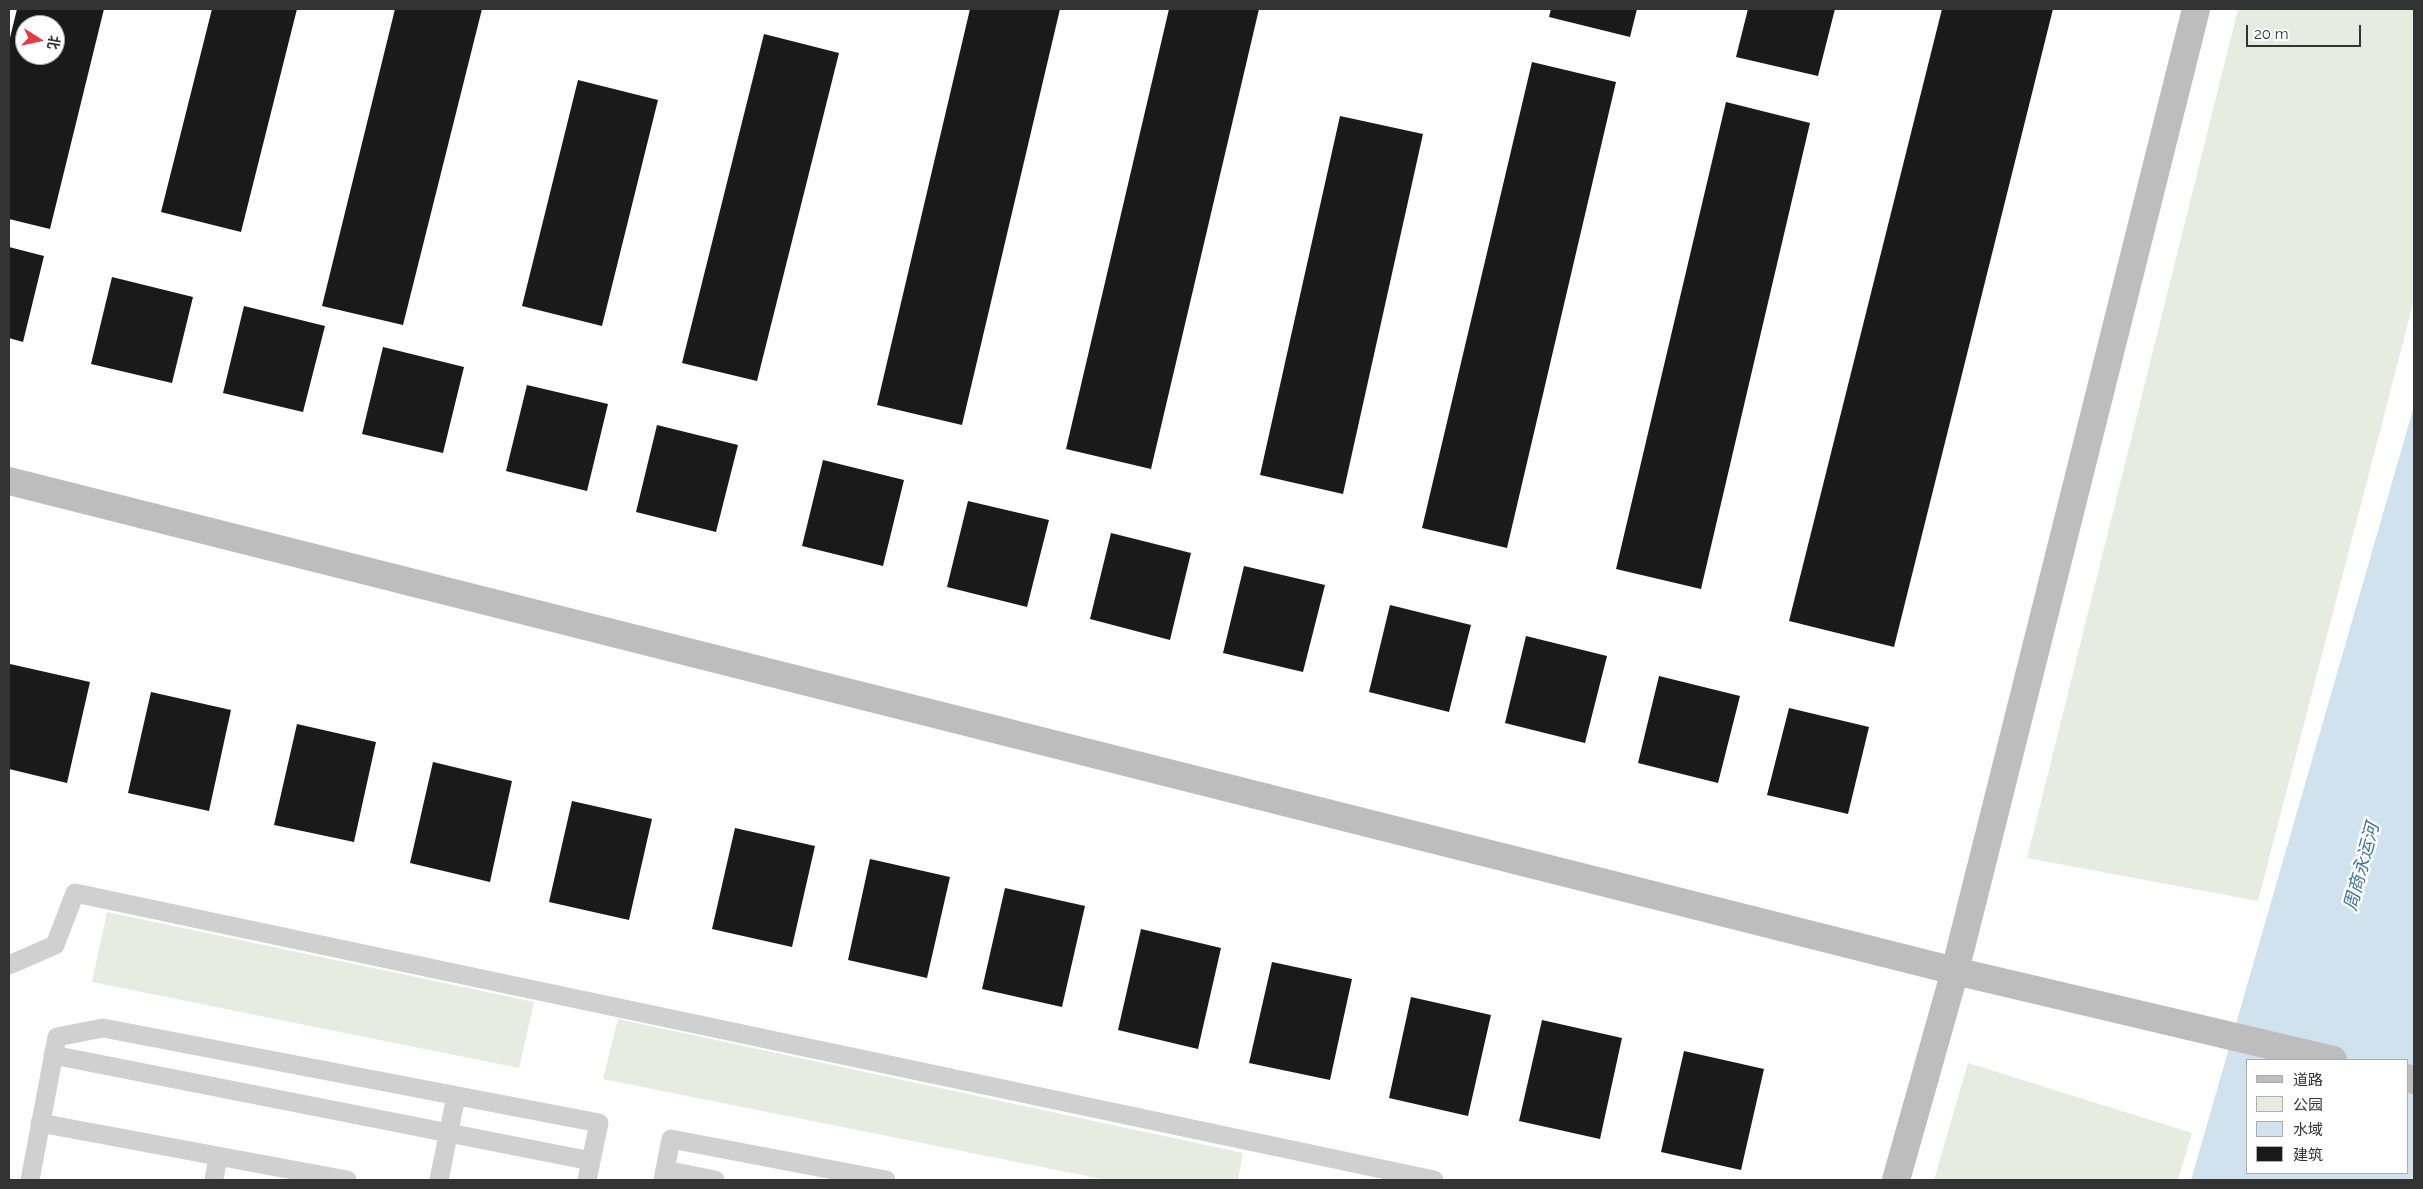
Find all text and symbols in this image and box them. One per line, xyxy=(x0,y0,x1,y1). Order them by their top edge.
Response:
north arrow xyxy=(15,15,65,65)
scale bar xyxy=(2248,15,2363,47)
text: 20 m xyxy=(2254,25,2289,43)
text: 北 xyxy=(45,34,63,51)
water label: 周商永运河 xyxy=(2340,821,2384,913)
legend xyxy=(2246,1059,2408,1174)
text: 道路 xyxy=(2293,1071,2323,1089)
text: 公园 xyxy=(2293,1096,2323,1114)
text: 水域 xyxy=(2293,1121,2323,1139)
text: 建筑 xyxy=(2293,1146,2323,1164)

